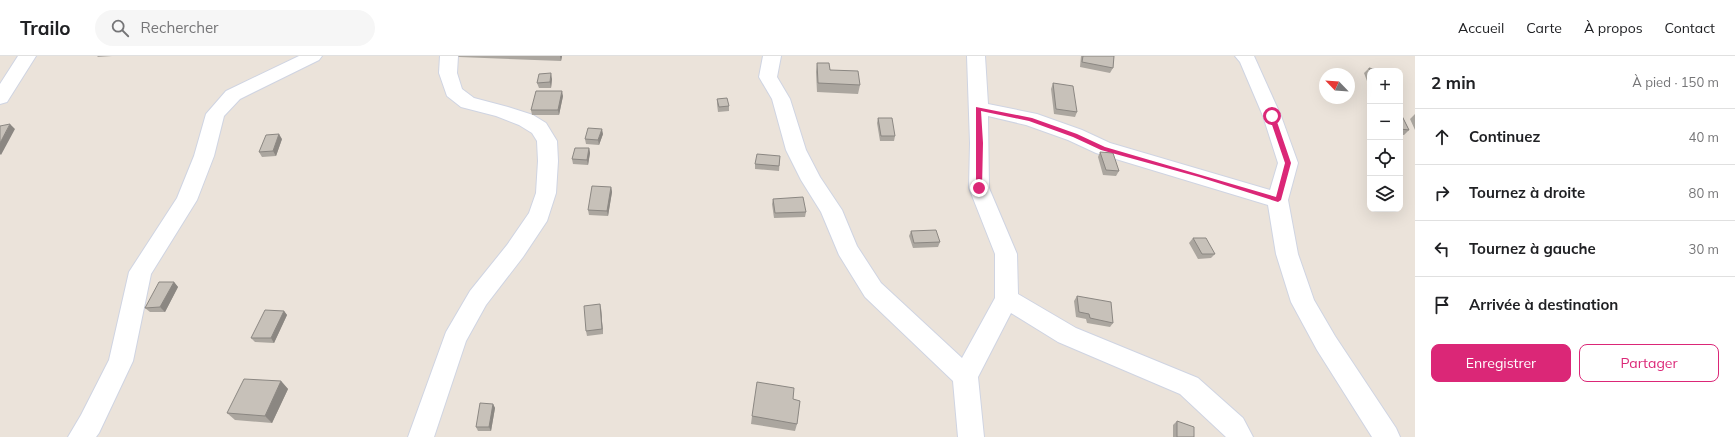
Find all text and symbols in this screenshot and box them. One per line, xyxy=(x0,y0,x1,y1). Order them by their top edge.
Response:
search box xyxy=(95,10,375,46)
text: Trailo xyxy=(20,16,71,40)
icon: search xyxy=(109,17,131,39)
text: Rechercher xyxy=(141,18,219,37)
text: Accueil xyxy=(1458,19,1504,37)
text: Carte xyxy=(1526,19,1562,37)
text: À propos xyxy=(1584,19,1643,37)
text: Contact xyxy=(1665,19,1715,37)
north arrow xyxy=(1319,68,1355,104)
map controls xyxy=(1367,68,1403,212)
button: + xyxy=(1367,68,1403,104)
text: 2 min xyxy=(1431,72,1476,93)
text: À pied · 150 m xyxy=(1632,74,1719,90)
button: − xyxy=(1367,104,1403,140)
route start xyxy=(1263,107,1281,125)
icon: ahead xyxy=(1431,126,1453,148)
text: Continuez xyxy=(1469,127,1540,146)
text: 40 m xyxy=(1689,129,1719,145)
button: locate xyxy=(1367,140,1403,176)
button: layers xyxy=(1367,176,1403,212)
route end xyxy=(970,179,988,197)
icon: right xyxy=(1431,182,1453,204)
text: Tournez à droite xyxy=(1469,183,1585,202)
text: 80 m xyxy=(1689,185,1719,201)
icon: left xyxy=(1431,238,1453,260)
text: Tournez à gauche xyxy=(1469,239,1596,258)
text: 30 m xyxy=(1689,241,1719,257)
icon: arrive xyxy=(1431,294,1453,316)
text: Arrivée à destination xyxy=(1469,295,1618,314)
button: Enregistrer xyxy=(1431,344,1571,382)
button: Partager xyxy=(1579,344,1719,382)

